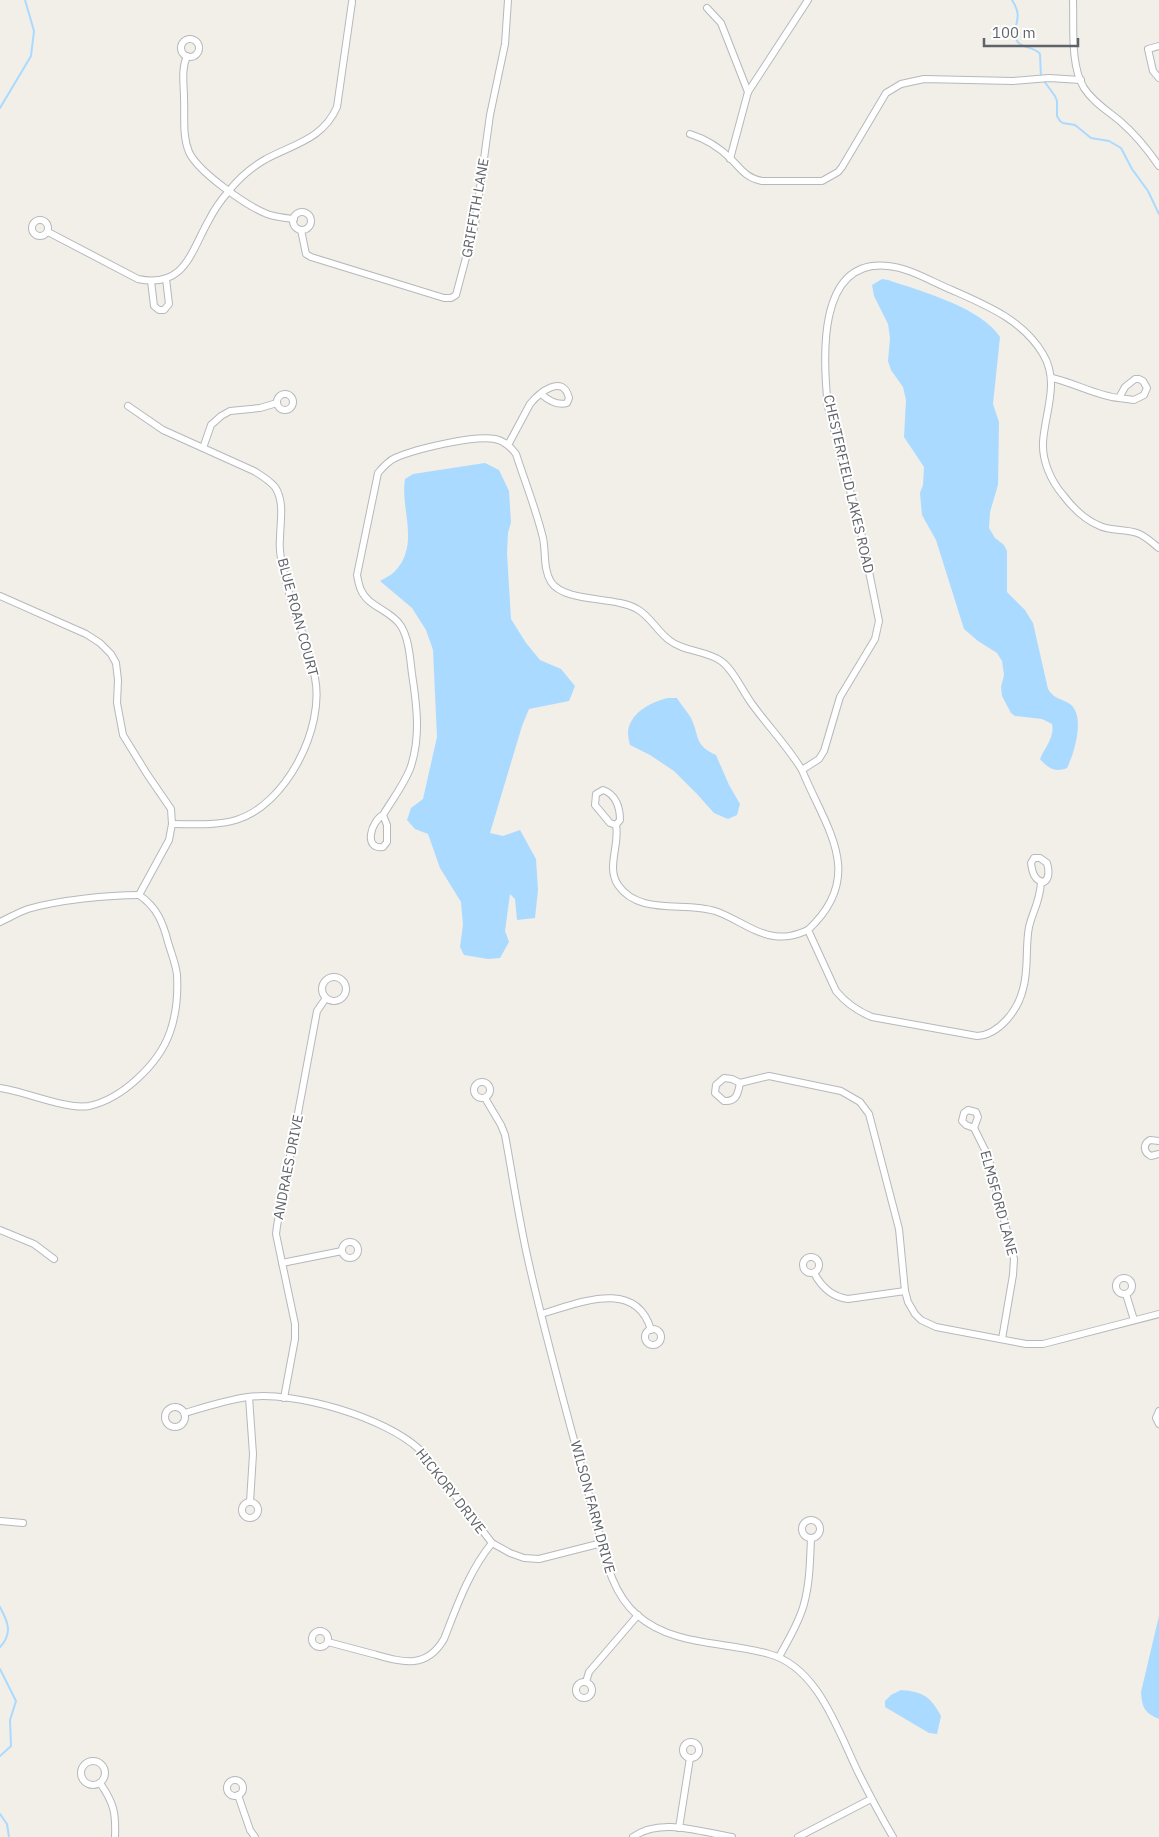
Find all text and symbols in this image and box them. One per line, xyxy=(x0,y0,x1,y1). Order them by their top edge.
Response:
scale bar xyxy=(984,15,1078,47)
text: 100 m xyxy=(992,23,1036,42)
street label: GRIFFITH LANE xyxy=(457,157,493,259)
street label: CHESTERFIELD LAKES ROAD xyxy=(820,393,878,575)
street label: BLUE ROAN COURT xyxy=(274,556,322,678)
street label: ANDRAES DRIVE xyxy=(269,1113,307,1221)
street label: ELMSFORD LANE xyxy=(976,1148,1022,1258)
street label: WILSON FARM DRIVE xyxy=(567,1439,619,1575)
street label: HICKORY DRIVE xyxy=(412,1445,490,1537)

